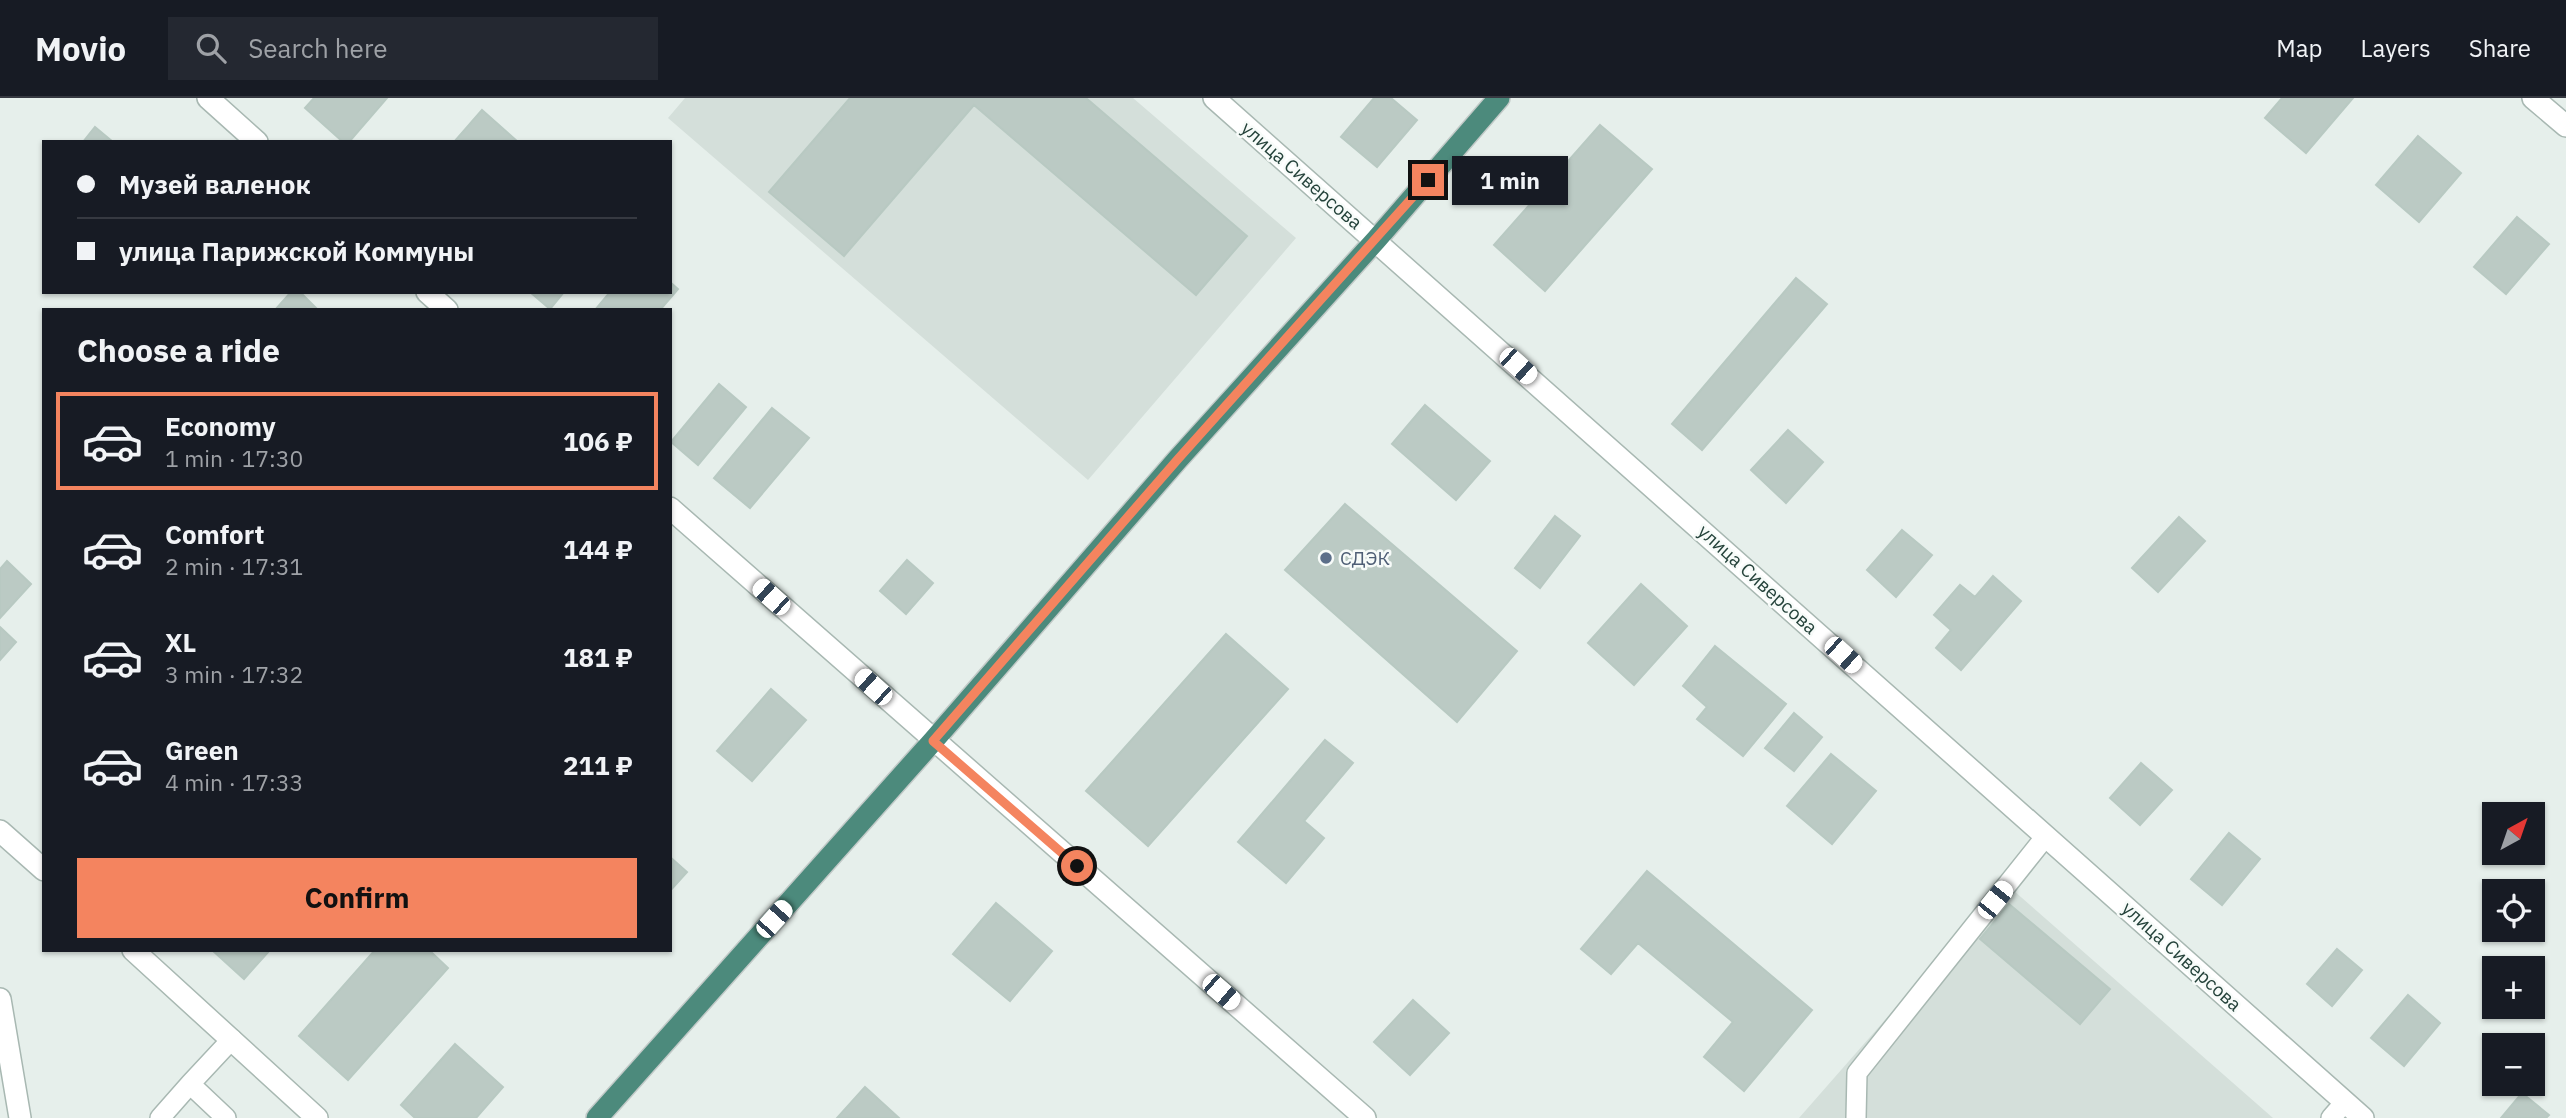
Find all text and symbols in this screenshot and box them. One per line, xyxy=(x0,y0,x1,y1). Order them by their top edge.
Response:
search box xyxy=(168,17,658,80)
text: Movio xyxy=(35,27,126,70)
icon: search xyxy=(192,29,230,67)
text: Search here xyxy=(248,31,388,65)
text: Map xyxy=(2276,32,2323,64)
text: Layers xyxy=(2361,32,2431,64)
text: Share xyxy=(2469,32,2531,64)
street label: улица Сиверсова xyxy=(1236,116,1368,234)
callout: 1 min xyxy=(1452,155,1568,204)
route end xyxy=(1412,164,1444,196)
text: 1 min xyxy=(1480,165,1540,195)
text: Музей валенок xyxy=(119,167,311,201)
text: улица Парижской Коммуны xyxy=(119,234,474,268)
text: Choose a ride xyxy=(77,329,280,371)
car xyxy=(1496,344,1541,388)
text: Economy xyxy=(165,409,276,443)
icon: car xyxy=(81,410,144,473)
text: 106 ₽ xyxy=(563,424,633,458)
text: 1 min · 17:30 xyxy=(165,443,303,473)
text: Comfort xyxy=(165,517,264,551)
icon: car xyxy=(81,518,144,581)
street label: улица Сиверсова xyxy=(1693,519,1823,639)
text: 144 ₽ xyxy=(563,532,633,566)
place label: СДЭК xyxy=(1340,546,1390,570)
marker: СДЭК xyxy=(1318,550,1334,566)
text: 2 min · 17:31 xyxy=(165,551,303,581)
car xyxy=(749,575,794,619)
text: XL xyxy=(165,625,196,659)
icon: car xyxy=(81,626,144,689)
car xyxy=(1821,633,1866,677)
text: 181 ₽ xyxy=(563,640,633,674)
text: 3 min · 17:32 xyxy=(165,659,303,689)
car xyxy=(851,665,896,709)
text: Green xyxy=(165,733,239,767)
icon: car xyxy=(81,734,144,797)
text: 211 ₽ xyxy=(563,748,633,782)
text: 4 min · 17:33 xyxy=(165,767,303,797)
north arrow xyxy=(2482,802,2544,864)
map controls xyxy=(2482,802,2545,1096)
route start xyxy=(1061,850,1093,882)
button: Confirm xyxy=(77,858,637,938)
car xyxy=(1974,877,2017,923)
button: locate xyxy=(2482,879,2545,942)
car xyxy=(753,896,796,942)
street label: улица Сиверсова xyxy=(2117,896,2247,1016)
button: + xyxy=(2482,956,2545,1019)
car xyxy=(1199,970,1244,1014)
button: − xyxy=(2482,1033,2545,1096)

